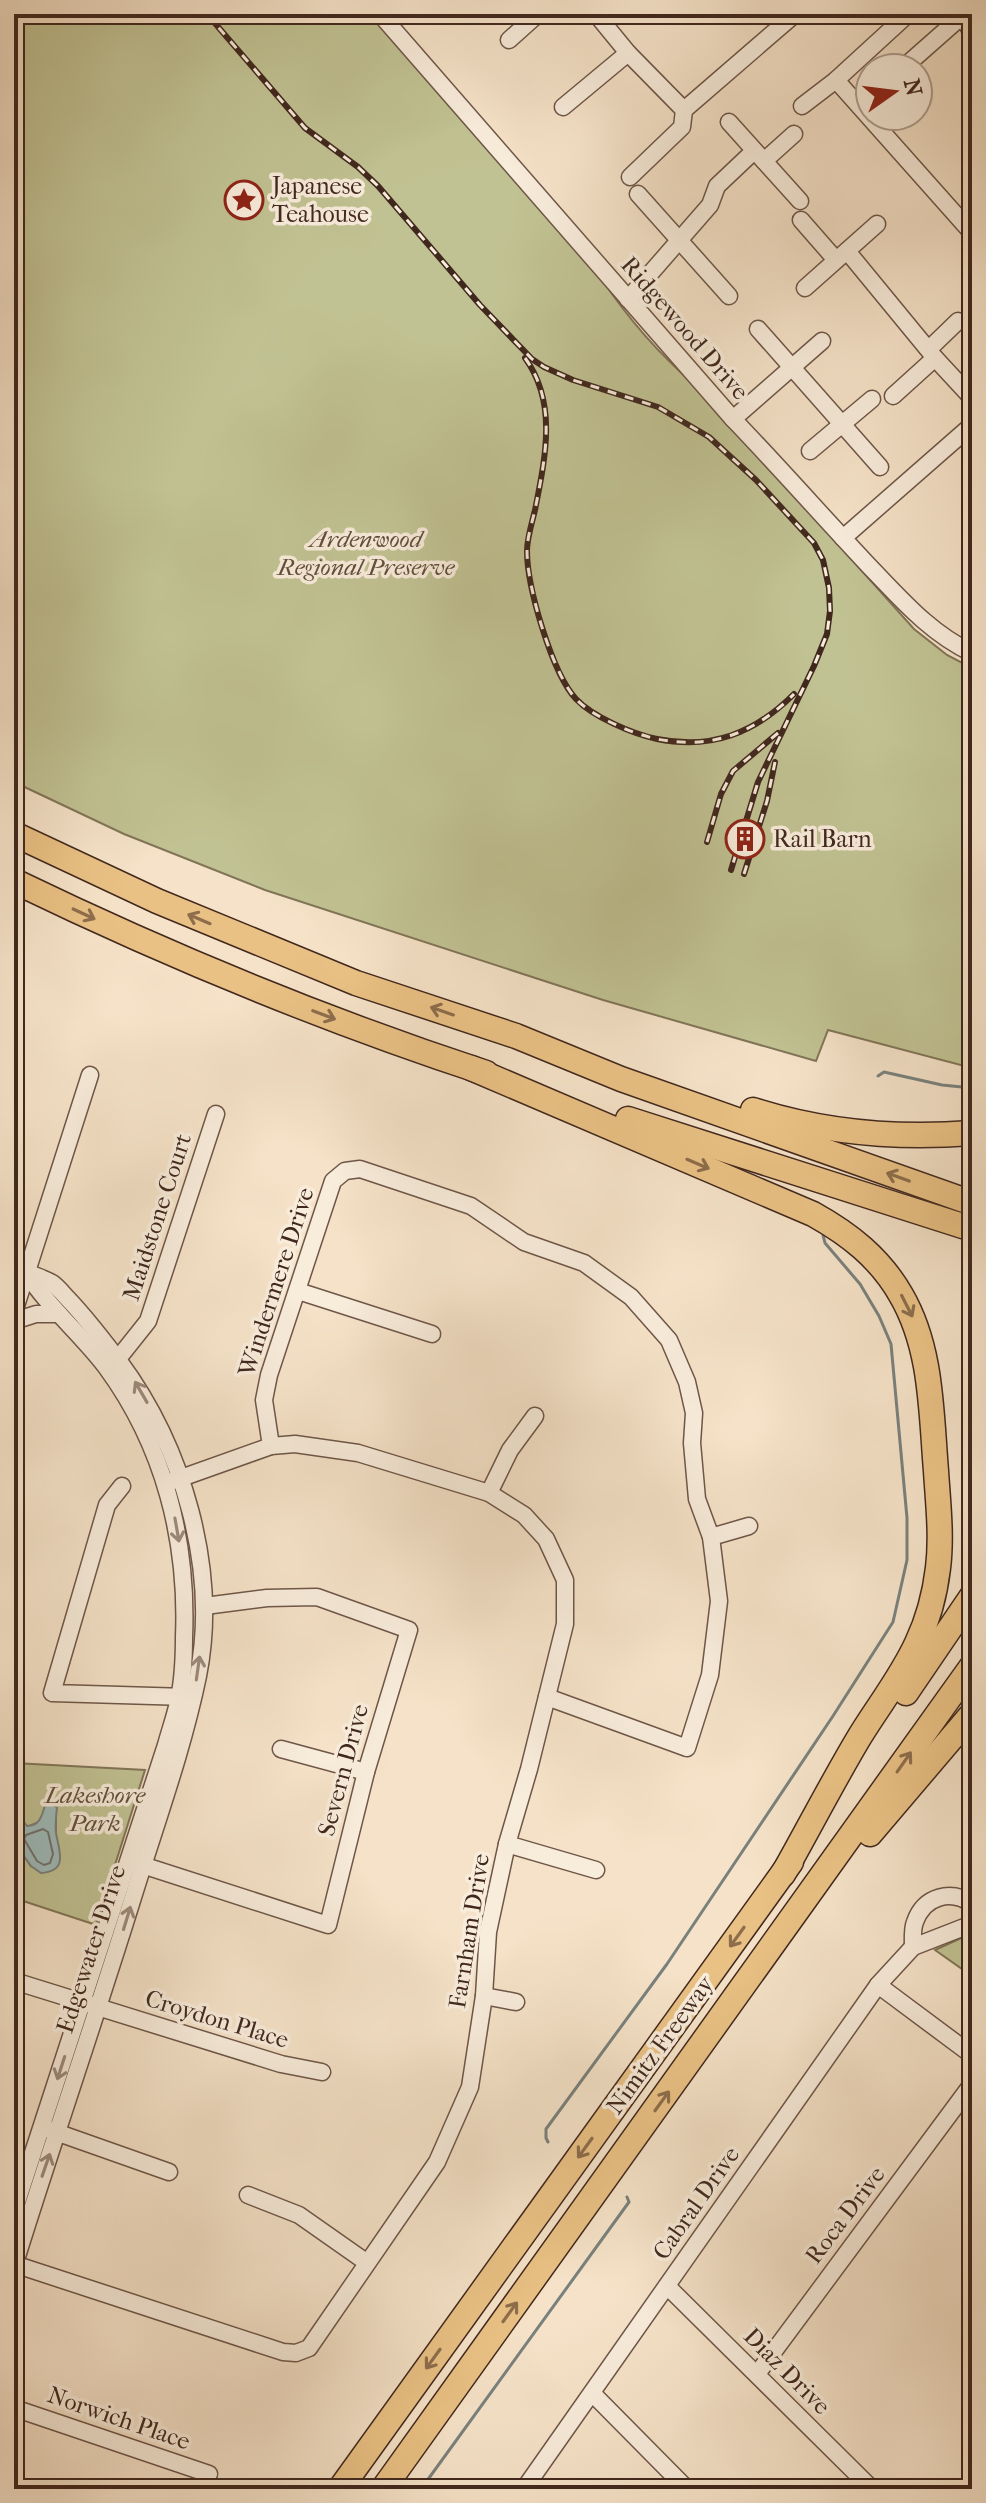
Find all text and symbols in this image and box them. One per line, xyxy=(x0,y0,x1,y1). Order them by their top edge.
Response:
north arrow xyxy=(854,52,934,132)
text: N xyxy=(898,76,927,99)
place label: Japanese Teahouse xyxy=(270,172,369,228)
place icon: Japanese Teahouse xyxy=(223,179,265,221)
street label: Ridgewood Drive xyxy=(615,251,755,405)
park label: Ardenwood Regional Preserve xyxy=(276,525,456,581)
building icon: Rail Barn xyxy=(724,818,766,860)
place label: Rail Barn xyxy=(773,825,872,853)
one-way arrow xyxy=(72,907,96,922)
one-way arrow xyxy=(187,911,212,926)
one-way arrow xyxy=(430,1003,455,1018)
one-way arrow xyxy=(311,1009,336,1024)
street label: Maidstone Court xyxy=(117,1130,197,1304)
one-way arrow xyxy=(685,1157,710,1172)
one-way arrow xyxy=(887,1169,911,1183)
street label: Windermere Drive xyxy=(232,1184,320,1381)
one-way arrow xyxy=(900,1294,916,1318)
one-way arrow xyxy=(132,1381,148,1404)
one-way arrow xyxy=(170,1517,185,1542)
one-way arrow xyxy=(191,1656,206,1682)
street label: Severn Drive xyxy=(312,1701,374,1839)
one-way arrow xyxy=(895,1752,912,1773)
park label: Lakeshore Park xyxy=(43,1781,146,1837)
street label: Farnham Drive xyxy=(443,1852,495,2010)
street label: Edgewater Drive xyxy=(51,1861,131,2037)
one-way arrow xyxy=(121,1906,135,1931)
one-way arrow xyxy=(729,1926,746,1947)
street label: Nimitz Freeway xyxy=(601,1970,720,2119)
street label: Croydon Place xyxy=(142,1984,292,2054)
one-way arrow xyxy=(52,2055,67,2080)
one-way arrow xyxy=(653,2091,670,2112)
one-way arrow xyxy=(577,2136,594,2158)
street label: Cabral Drive xyxy=(647,2141,745,2265)
one-way arrow xyxy=(39,2153,54,2178)
street label: Roca Drive xyxy=(799,2161,891,2269)
one-way arrow xyxy=(502,2302,519,2323)
street label: Diaz Drive xyxy=(738,2322,836,2420)
one-way arrow xyxy=(425,2347,442,2369)
street label: Norwich Place xyxy=(44,2381,194,2455)

